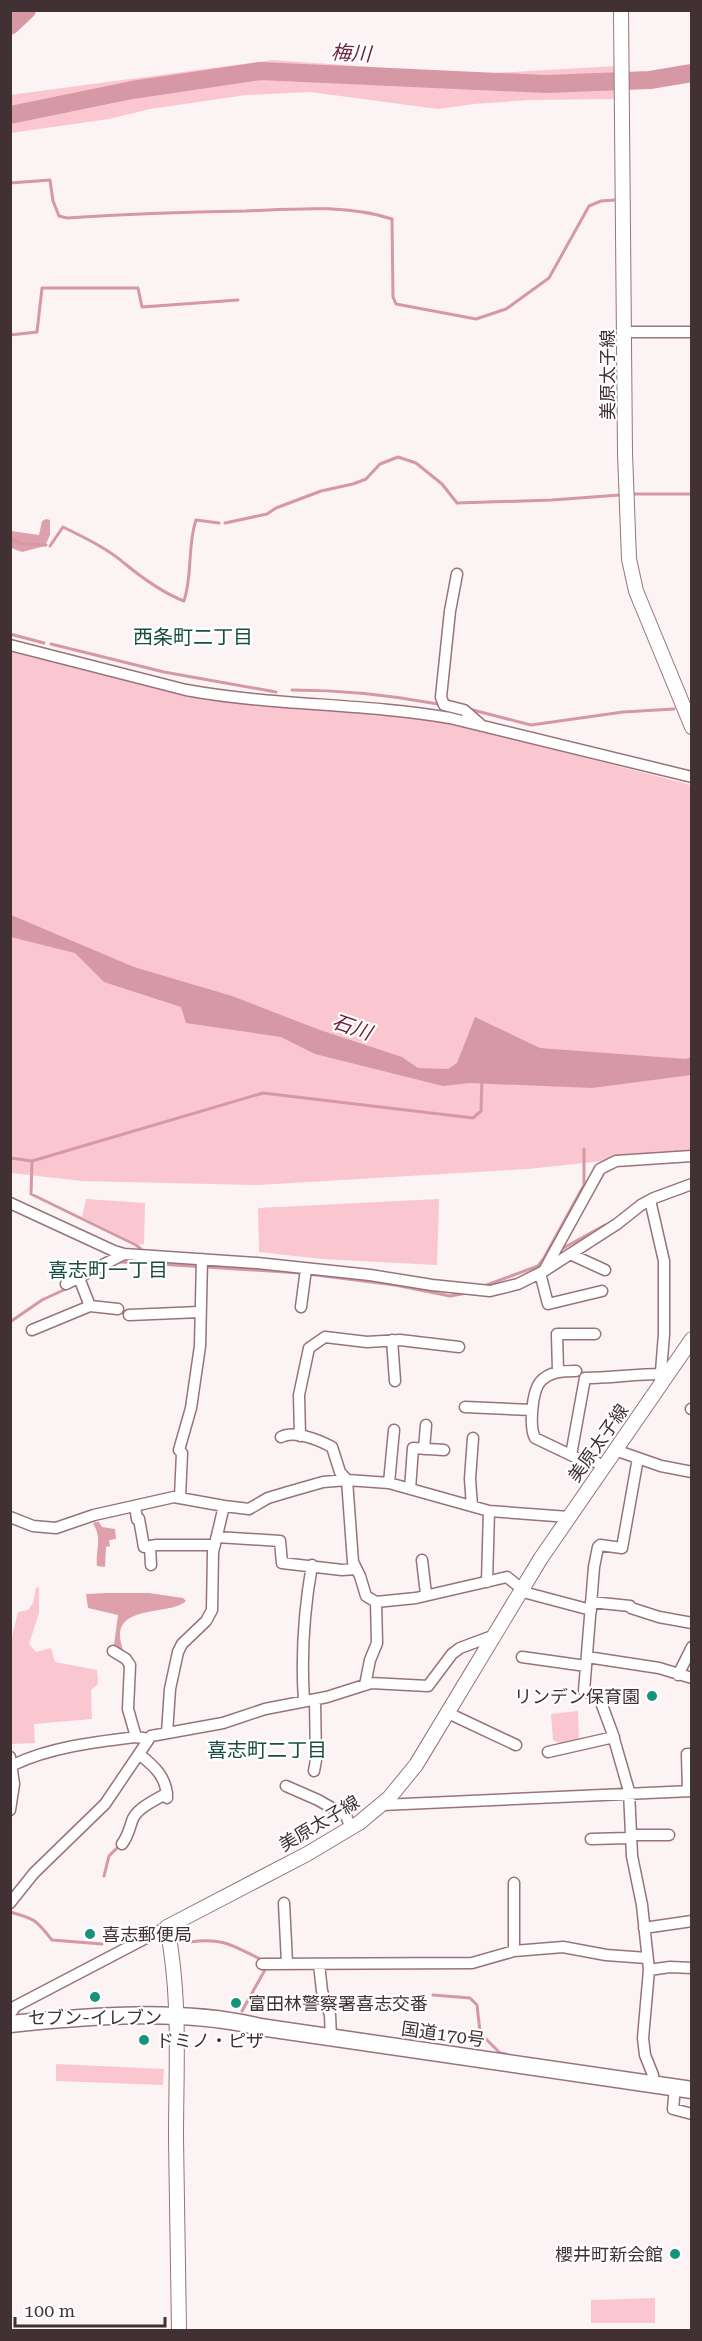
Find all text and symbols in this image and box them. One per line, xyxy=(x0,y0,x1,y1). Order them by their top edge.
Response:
water label: 梅川 xyxy=(330,40,374,66)
street label: 美原太子線 xyxy=(597,330,618,420)
district label: 西条町二丁目 xyxy=(133,625,253,649)
water label: 石川 xyxy=(329,1009,377,1046)
district label: 喜志町一丁目 xyxy=(48,1258,168,1282)
street label: 美原太子線 xyxy=(564,1400,632,1486)
place label: リンデン保育園 xyxy=(514,1686,640,1707)
marker: リンデン保育園 xyxy=(645,1689,659,1703)
district label: 喜志町二丁目 xyxy=(207,1738,327,1762)
street label: 美原太子線 xyxy=(275,1791,363,1855)
place label: 喜志郵便局 xyxy=(102,1924,192,1945)
marker: 喜志郵便局 xyxy=(83,1927,97,1941)
marker: セブン-イレブン xyxy=(88,1990,102,2004)
place label: 富田林警察署喜志交番 xyxy=(248,1993,428,2014)
marker: 富田林警察署喜志交番 xyxy=(229,1996,243,2010)
place label: セブン-イレブン xyxy=(28,2007,162,2028)
street label: 国道170号 xyxy=(400,2018,486,2050)
place label: ドミノ・ピザ xyxy=(156,2030,264,2051)
marker: ドミノ・ピザ xyxy=(137,2033,151,2047)
place label: 櫻井町新会館 xyxy=(555,2244,663,2265)
marker: 櫻井町新会館 xyxy=(668,2247,682,2261)
scale bar xyxy=(15,2290,165,2328)
text: 100 m xyxy=(24,2300,75,2321)

